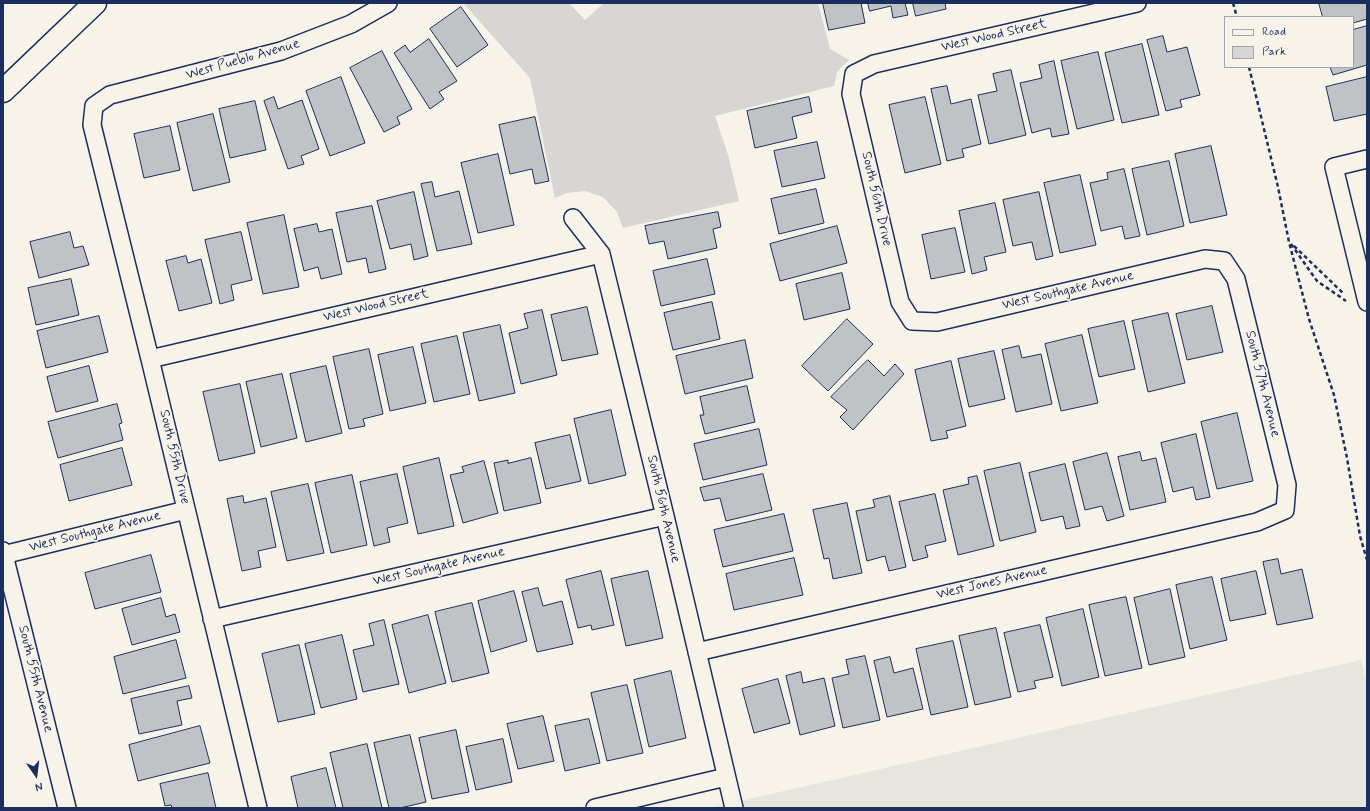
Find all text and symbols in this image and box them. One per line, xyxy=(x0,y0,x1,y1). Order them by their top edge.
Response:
street label: West Wood Street xyxy=(940,16,1048,56)
legend xyxy=(1224,16,1354,68)
text: Road xyxy=(1262,24,1286,40)
street label: West Pueblo Avenue xyxy=(184,36,302,84)
text: Park xyxy=(1262,44,1286,60)
street label: South 56th Drive xyxy=(857,150,895,248)
street label: West Southgate Avenue xyxy=(1000,268,1136,314)
street label: West Wood Street xyxy=(322,286,430,326)
street label: South 57th Avenue xyxy=(1241,329,1283,439)
street label: South 55th Drive xyxy=(155,408,193,506)
street label: South 56th Avenue xyxy=(642,454,684,564)
street label: West Southgate Avenue xyxy=(28,508,162,556)
street label: West Southgate Avenue xyxy=(371,544,507,590)
street label: West Jones Avenue xyxy=(935,562,1049,604)
street label: South 55th Avenue xyxy=(14,624,56,734)
north arrow xyxy=(16,755,56,795)
text: N xyxy=(34,779,44,794)

